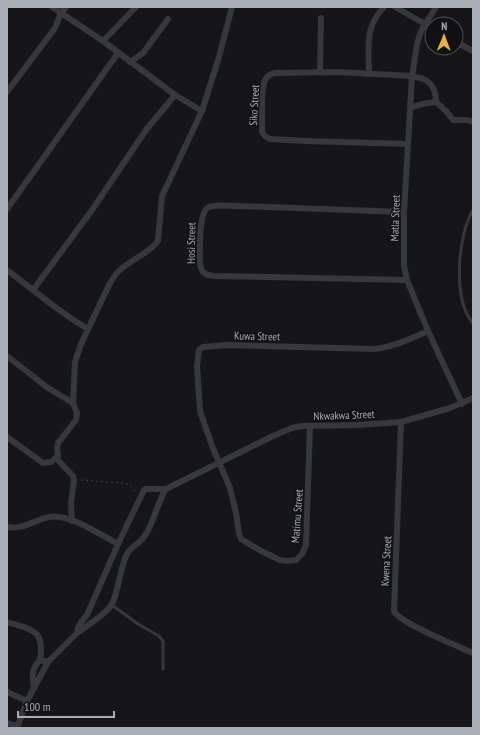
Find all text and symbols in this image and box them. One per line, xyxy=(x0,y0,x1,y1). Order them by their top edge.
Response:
north arrow xyxy=(424,16,464,56)
text: N xyxy=(441,19,447,33)
street label: Siko Street xyxy=(246,84,262,126)
street label: Matla Street xyxy=(387,195,403,241)
street label: Hosi Street xyxy=(184,222,198,264)
street label: Kuwa Street xyxy=(234,329,280,343)
street label: Nkwakwa Street xyxy=(313,407,375,423)
street label: Matimu Street xyxy=(288,489,306,543)
street label: Kwena Street xyxy=(378,536,394,586)
scale bar xyxy=(18,693,114,719)
text: 100 m xyxy=(24,699,51,714)

